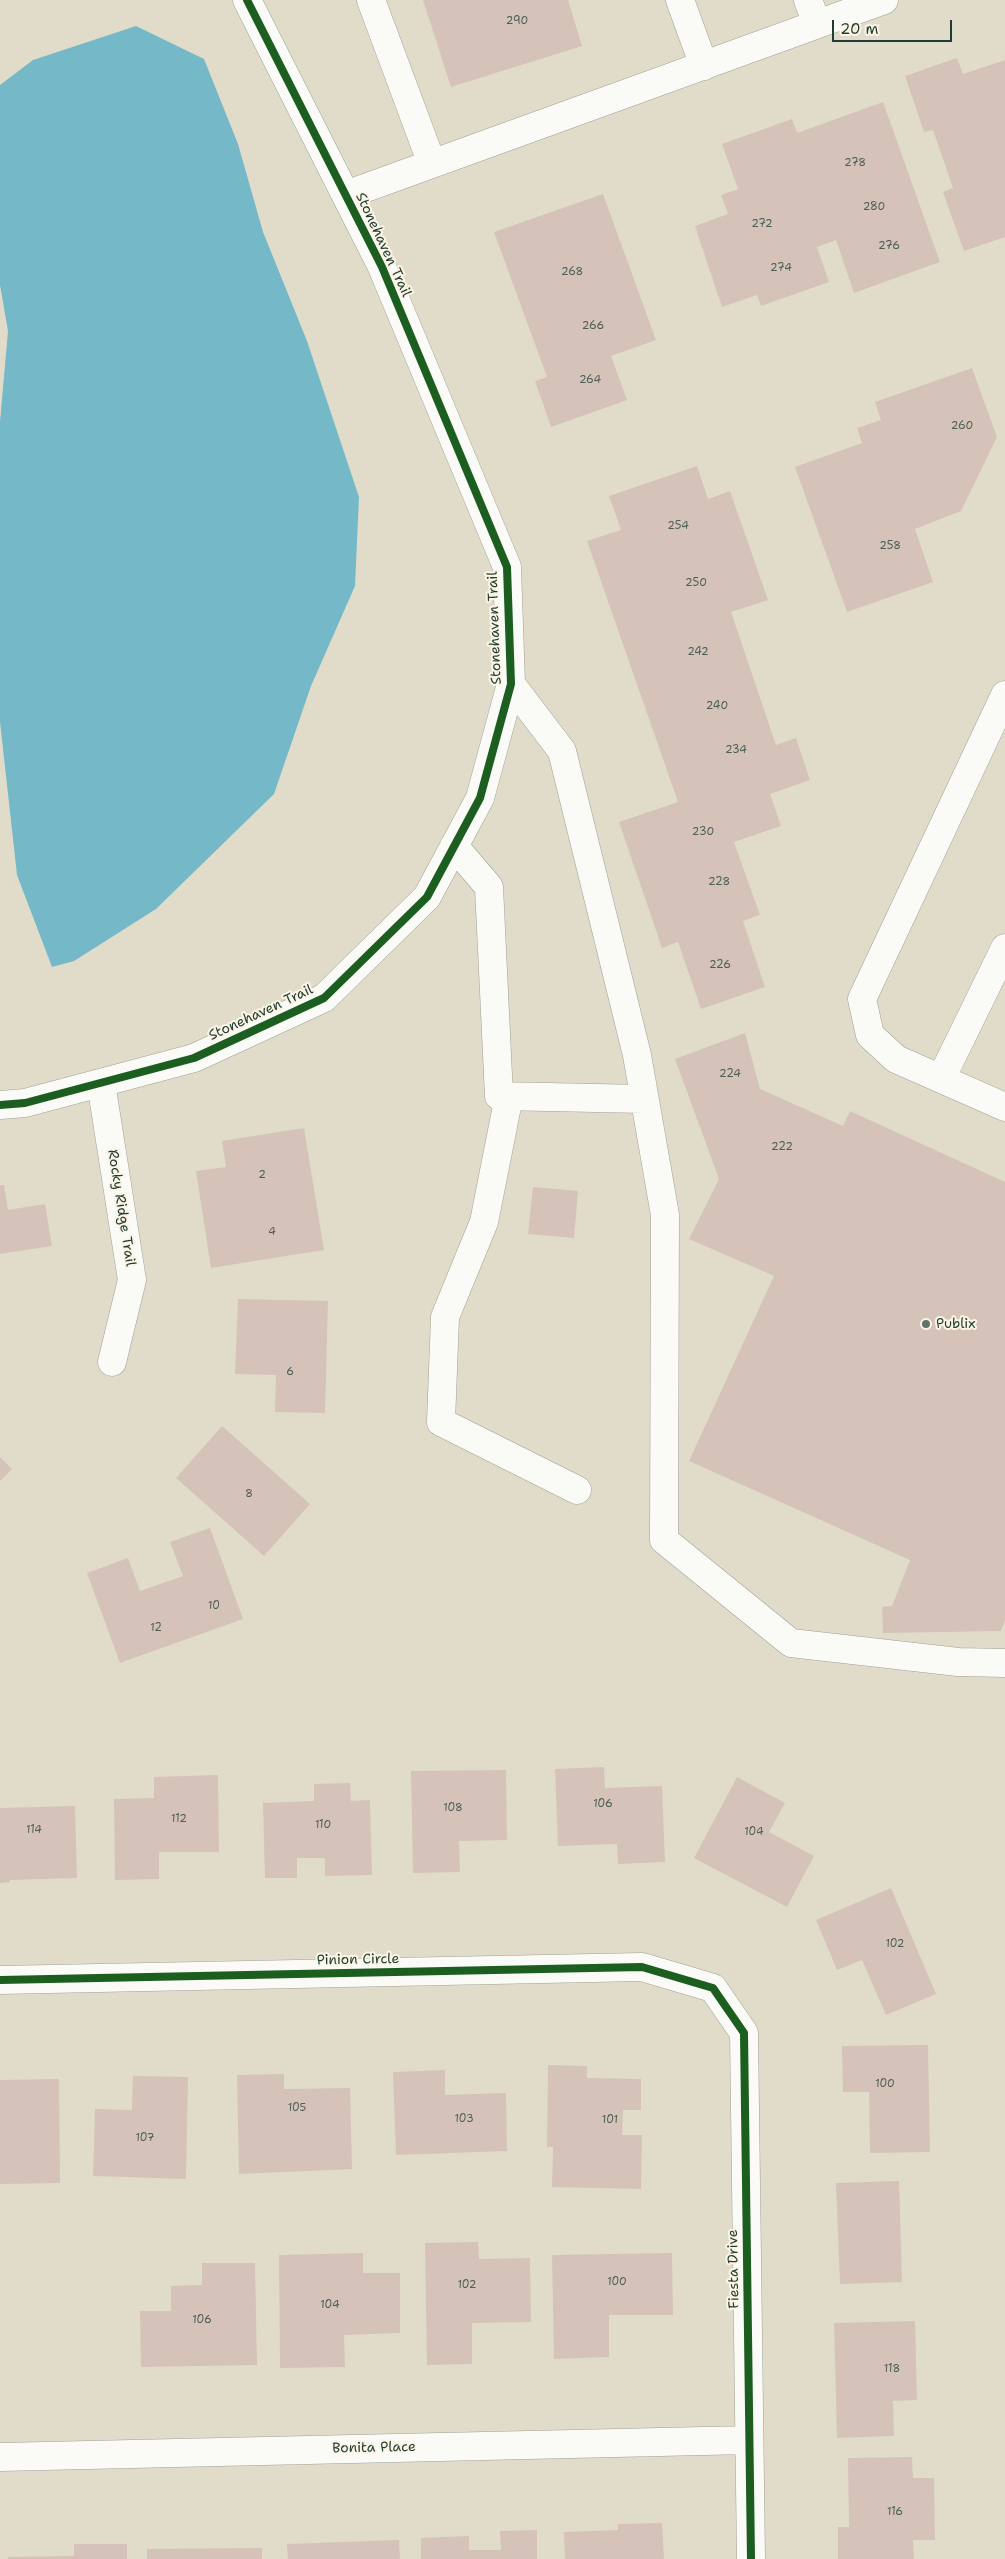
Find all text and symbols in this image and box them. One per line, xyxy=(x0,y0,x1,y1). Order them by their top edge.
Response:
scale bar xyxy=(835,10,955,42)
house number: 290 xyxy=(506,14,528,28)
text: 20 m xyxy=(840,19,879,39)
house number: 278 xyxy=(844,156,866,170)
street label: Stonehaven Trail xyxy=(351,190,415,300)
house number: 280 xyxy=(863,200,885,214)
house number: 272 xyxy=(751,217,773,231)
house number: 276 xyxy=(878,239,900,253)
house number: 274 xyxy=(770,261,792,275)
house number: 268 xyxy=(561,265,583,279)
house number: 266 xyxy=(582,319,604,333)
house number: 264 xyxy=(579,373,601,387)
house number: 260 xyxy=(951,419,973,433)
house number: 254 xyxy=(667,519,689,533)
house number: 258 xyxy=(879,539,901,553)
street label: Stonehaven Trail xyxy=(485,571,505,685)
house number: 250 xyxy=(685,576,707,590)
house number: 242 xyxy=(687,645,709,659)
house number: 240 xyxy=(706,699,728,713)
house number: 234 xyxy=(725,743,747,757)
house number: 230 xyxy=(692,825,714,839)
house number: 228 xyxy=(708,875,730,889)
house number: 226 xyxy=(709,958,731,972)
street label: Stonehaven Trail xyxy=(206,981,316,1045)
house number: 224 xyxy=(719,1067,741,1081)
house number: 222 xyxy=(771,1140,793,1154)
street label: Rocky Ridge Trail xyxy=(103,1148,139,1268)
house number: 2 xyxy=(258,1168,266,1182)
house number: 4 xyxy=(268,1225,276,1239)
place label: Publix xyxy=(936,1316,976,1332)
marker: Publix xyxy=(920,1318,932,1330)
house number: 6 xyxy=(286,1365,294,1379)
house number: 8 xyxy=(245,1487,253,1501)
house number: 10 xyxy=(208,1599,220,1613)
house number: 12 xyxy=(150,1621,162,1635)
house number: 106 xyxy=(593,1797,613,1811)
house number: 108 xyxy=(443,1801,463,1815)
house number: 112 xyxy=(171,1812,187,1826)
house number: 110 xyxy=(315,1818,331,1832)
house number: 114 xyxy=(26,1823,42,1837)
house number: 104 xyxy=(744,1825,764,1839)
house number: 102 xyxy=(885,1937,905,1951)
street label: Pinion Circle xyxy=(317,1951,399,1969)
house number: 100 xyxy=(875,2077,895,2091)
house number: 105 xyxy=(288,2101,306,2115)
house number: 103 xyxy=(454,2112,474,2126)
house number: 101 xyxy=(602,2113,618,2127)
house number: 107 xyxy=(135,2131,155,2145)
street label: Fiesta Drive xyxy=(725,2229,743,2309)
house number: 100 xyxy=(607,2275,627,2289)
house number: 102 xyxy=(457,2278,477,2292)
house number: 104 xyxy=(320,2298,340,2312)
house number: 106 xyxy=(192,2313,212,2327)
house number: 118 xyxy=(884,2362,900,2376)
street label: Bonita Place xyxy=(332,2439,416,2457)
house number: 116 xyxy=(887,2505,903,2519)

